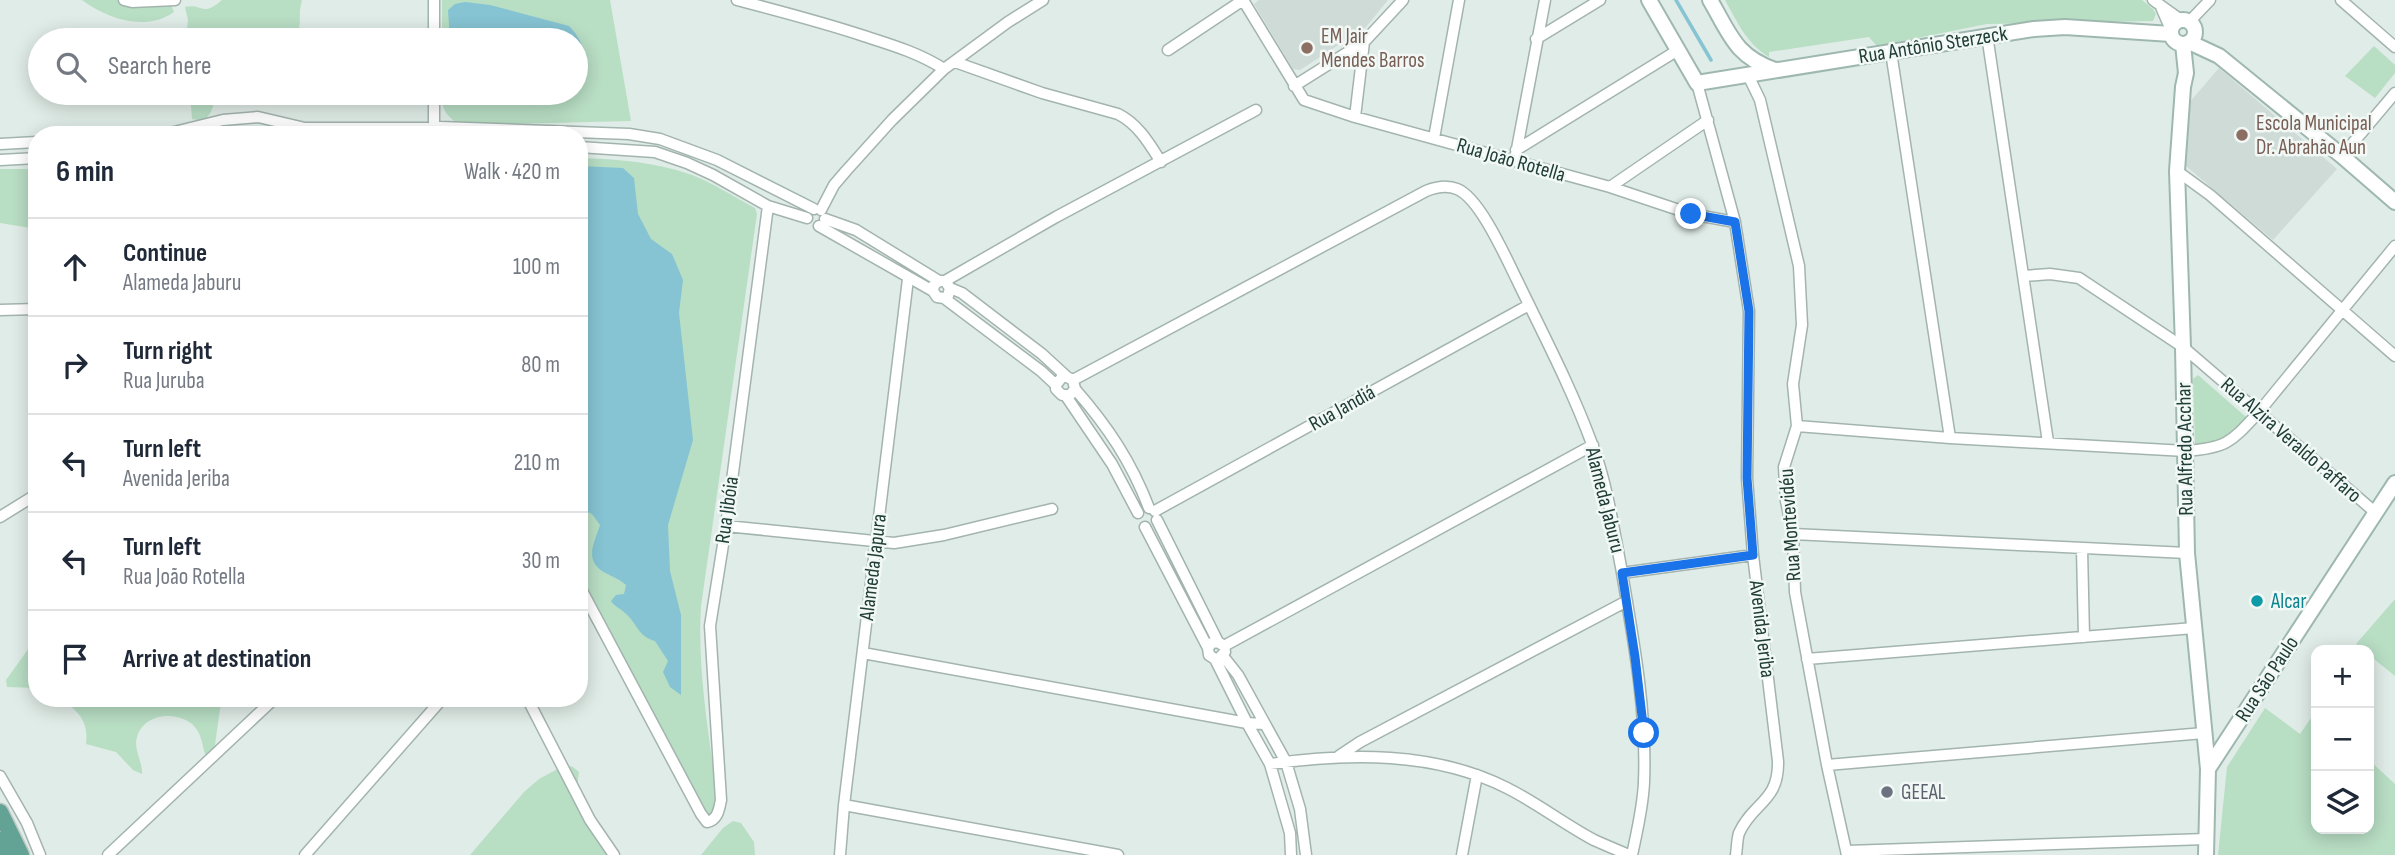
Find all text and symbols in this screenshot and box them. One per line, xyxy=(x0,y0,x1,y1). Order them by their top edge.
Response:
street label: Rua Antônio Sterzeck xyxy=(1857,21,2009,69)
place label: EM Jair Mendes Barros xyxy=(1321,24,1424,73)
search box xyxy=(28,28,588,105)
marker: EM Jair Mendes Barros xyxy=(1299,40,1315,56)
icon: search xyxy=(52,48,90,86)
text: Search here xyxy=(108,51,211,82)
place label: Escola Municipal Dr. Abrahão Aun xyxy=(2256,111,2372,160)
marker: Escola Municipal Dr. Abrahão Aun xyxy=(2234,127,2250,143)
street label: Rua João Rotella xyxy=(1454,133,1568,187)
text: 6 min xyxy=(56,154,114,190)
text: Walk · 420 m xyxy=(464,158,560,186)
route end xyxy=(1675,198,1706,229)
text: Continue xyxy=(123,238,207,269)
icon: ahead xyxy=(56,248,94,286)
text: 100 m xyxy=(513,253,560,281)
text: Alameda Jaburu xyxy=(123,269,241,297)
text: Turn right xyxy=(123,336,212,367)
icon: right xyxy=(56,346,94,384)
text: 80 m xyxy=(521,351,560,379)
text: Rua Juruba xyxy=(123,367,205,395)
street label: Rua Alzira Veraldo Paffaro xyxy=(2215,372,2367,508)
street label: Rua Jandiá xyxy=(1304,380,1380,436)
street label: Rua Alfredo Acchar xyxy=(2171,382,2199,516)
text: Turn left xyxy=(123,434,201,465)
icon: left xyxy=(56,444,94,482)
street label: Alameda Jaburu xyxy=(1580,444,1630,555)
text: 210 m xyxy=(514,449,560,477)
text: Avenida Jeriba xyxy=(123,465,230,493)
street label: Rua Montevidéu xyxy=(1774,468,1806,582)
street label: Rua Jibóia xyxy=(710,475,744,545)
street label: Alameda Japura xyxy=(854,512,892,623)
text: Turn left xyxy=(123,532,201,563)
icon: left xyxy=(56,542,94,580)
text: 30 m xyxy=(522,547,560,575)
text: Rua João Rotella xyxy=(123,563,245,591)
street label: Avenida Jeriba xyxy=(1744,578,1780,679)
place label: Alcar xyxy=(2270,589,2306,614)
marker: Alcar xyxy=(2249,593,2265,609)
street label: Rua São Paulo xyxy=(2230,631,2304,727)
icon: arrive xyxy=(56,640,94,678)
text: Arrive at destination xyxy=(123,644,311,675)
map controls xyxy=(2311,645,2374,834)
button: + xyxy=(2311,645,2374,708)
button: − xyxy=(2311,708,2374,771)
route start xyxy=(1628,717,1659,748)
button: layers xyxy=(2311,771,2374,834)
place label: GEEAL xyxy=(1901,780,1946,805)
marker: GEEAL xyxy=(1879,784,1895,800)

